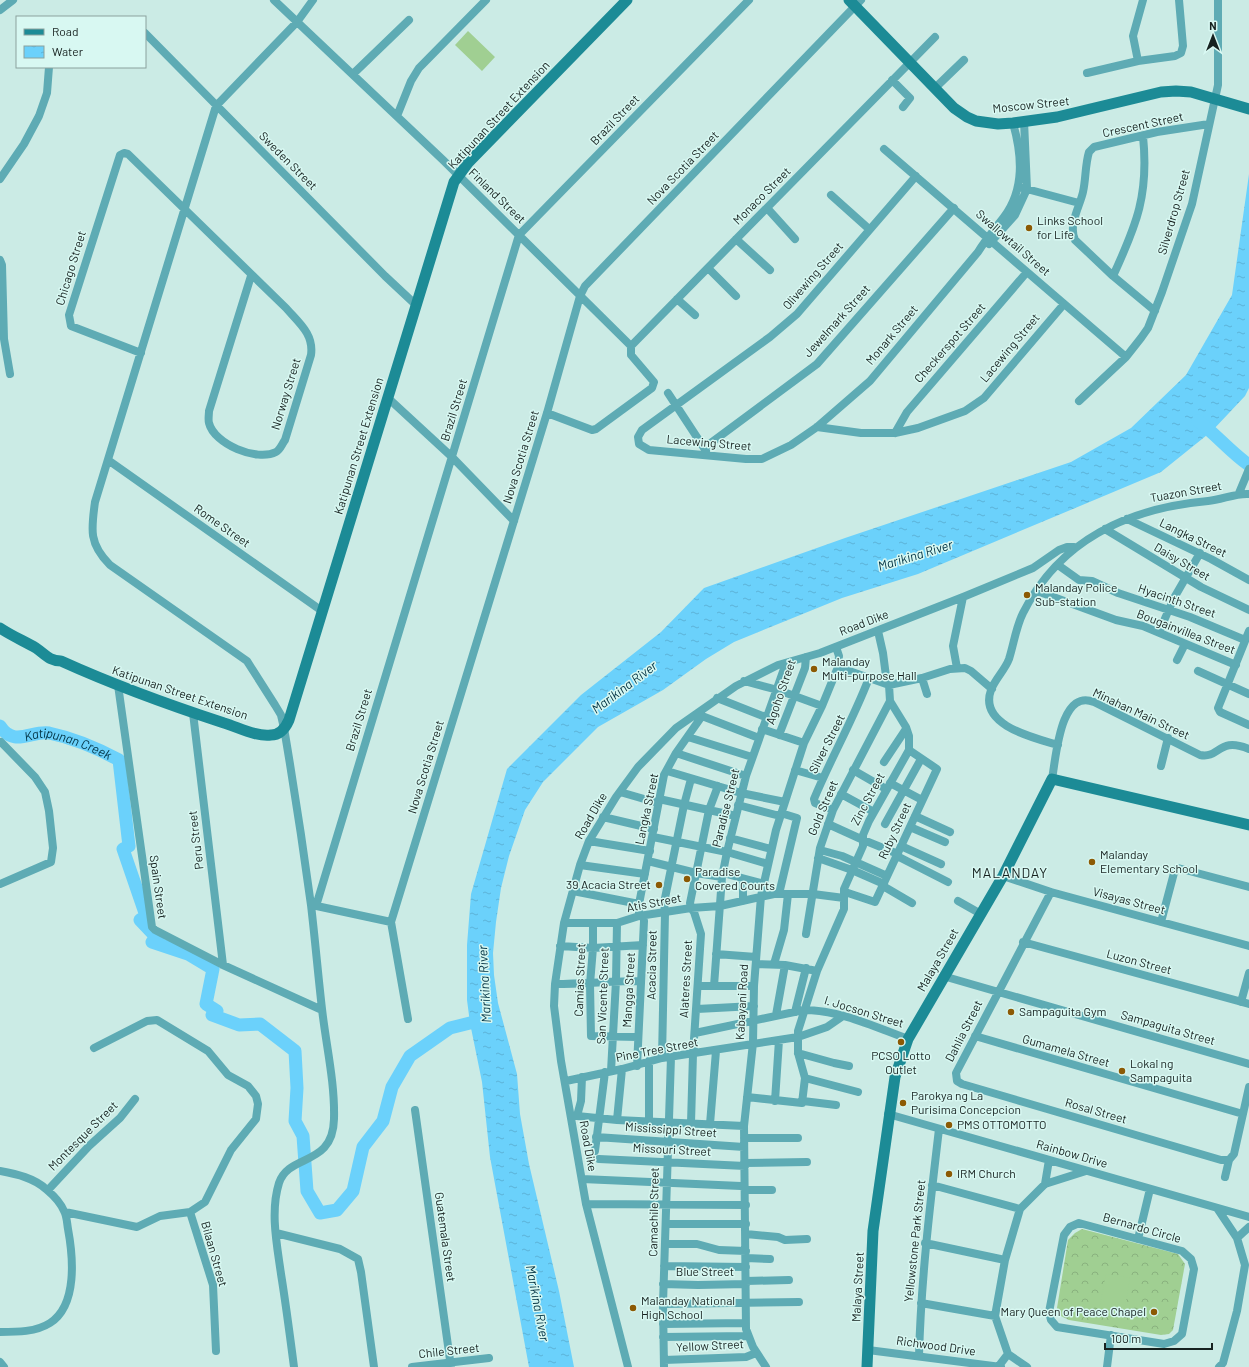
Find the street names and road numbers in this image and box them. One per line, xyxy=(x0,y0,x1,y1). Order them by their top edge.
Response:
street label: Katipunan Street Extension xyxy=(445,57,552,171)
street label: Brazil Street xyxy=(587,91,642,147)
street label: Moscow Street xyxy=(992,93,1070,115)
street label: Crescent Street xyxy=(1101,109,1184,139)
street label: Sweden Street xyxy=(257,128,321,192)
street label: Nova Scotia Street xyxy=(644,128,721,207)
street label: Monaco Street xyxy=(730,164,793,227)
street label: Finland Street xyxy=(466,165,529,226)
street label: Silverdrop Street xyxy=(1154,167,1192,256)
street label: Swallowtail Street xyxy=(974,206,1054,278)
street label: Chicago Street xyxy=(52,229,88,307)
street label: Olivewing Street xyxy=(779,239,845,312)
street label: Jewelmark Street xyxy=(800,281,872,359)
street label: Checkerspot Street xyxy=(911,300,988,385)
street label: Monark Street xyxy=(862,302,920,367)
street label: Lacewing Street xyxy=(977,310,1042,384)
street label: Norway Street xyxy=(267,356,303,431)
street label: Katipunan Street Extension xyxy=(331,376,386,516)
street label: Brazil Street xyxy=(437,377,469,443)
street label: Nova Scotia Street xyxy=(499,408,541,505)
street label: Lacewing Street xyxy=(666,431,752,453)
street label: Tuazon Street xyxy=(1149,478,1223,504)
street label: Rome Street xyxy=(192,501,253,550)
street label: Langka Street xyxy=(1158,515,1229,559)
street label: Daisy Street xyxy=(1152,539,1213,583)
street label: Hyacinth Street xyxy=(1137,580,1218,620)
street label: Road Dike xyxy=(837,606,890,638)
street label: Bougainvillea Street xyxy=(1135,606,1238,656)
street label: Agoho Street xyxy=(762,657,798,726)
street label: Katipunan Street Extension xyxy=(111,662,250,722)
street label: Minahan Main Street xyxy=(1091,685,1192,742)
street label: Brazil Street xyxy=(342,687,374,753)
street label: Silver Street xyxy=(805,712,847,775)
street label: Nova Scotia Street xyxy=(404,718,446,815)
street label: Paradise Street xyxy=(708,767,742,849)
street label: Zinc Street xyxy=(847,770,887,827)
street label: Langka Street xyxy=(632,772,660,846)
street label: Gold Street xyxy=(804,778,840,837)
street label: Road Dike xyxy=(571,790,609,841)
street label: Ruby Street xyxy=(875,800,913,861)
street label: Peru Street xyxy=(184,810,206,870)
street label: Spain Street xyxy=(148,854,170,920)
street label: Visayas Street xyxy=(1091,884,1167,916)
street label: Atis Street xyxy=(625,890,682,914)
street label: Malaya Street xyxy=(914,926,961,993)
street label: Acacia Street xyxy=(643,930,659,1000)
street label: Alateres Street xyxy=(676,940,694,1018)
street label: Camias Street xyxy=(571,943,587,1017)
street label: Luzon Street xyxy=(1105,946,1173,976)
street label: San Vicente Street xyxy=(593,947,611,1045)
street label: Mangga Street xyxy=(619,952,637,1028)
street label: Kabayani Road xyxy=(732,964,750,1040)
street label: I. Jocson Street xyxy=(823,992,906,1030)
street label: Dahlia Street xyxy=(942,997,985,1064)
street label: Sampaguita Street xyxy=(1120,1007,1217,1047)
street label: Gumamela Street xyxy=(1021,1031,1112,1069)
street label: Pine Tree Street xyxy=(614,1034,699,1064)
street label: Rosal Street xyxy=(1064,1095,1129,1126)
street label: Montesque Street xyxy=(45,1098,120,1173)
street label: Road Dike xyxy=(578,1119,600,1172)
street label: Mississippi Street xyxy=(625,1119,717,1139)
street label: Rainbow Drive xyxy=(1035,1136,1110,1170)
street label: Missouri Street xyxy=(632,1140,712,1158)
street label: Camachile Street xyxy=(645,1167,661,1257)
street label: Yellowstone Park Street xyxy=(901,1179,927,1303)
street label: Guatemala Street xyxy=(433,1191,459,1283)
street label: Bernardo Circle xyxy=(1102,1209,1183,1245)
street label: Bilaan Street xyxy=(199,1219,231,1288)
street label: Malaya Street xyxy=(848,1252,866,1322)
street label: Blue Street xyxy=(676,1264,734,1278)
street label: Richwood Drive xyxy=(895,1332,977,1358)
street label: Yellow Street xyxy=(676,1336,744,1354)
street label: Chile Street xyxy=(418,1340,480,1360)

